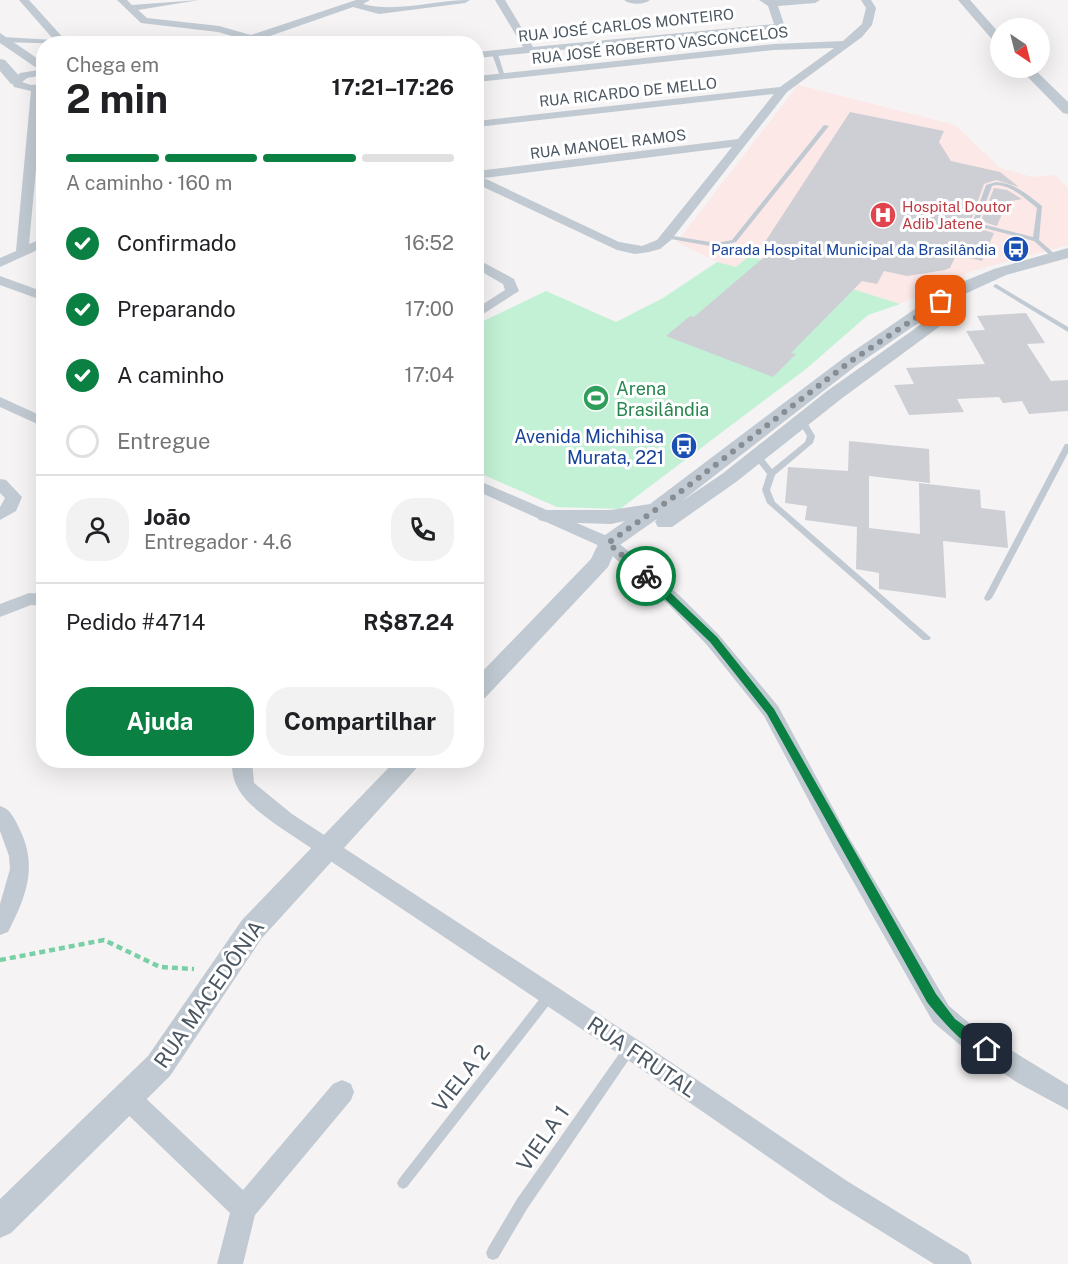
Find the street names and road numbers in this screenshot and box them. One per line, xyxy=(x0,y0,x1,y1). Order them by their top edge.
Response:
street label: RUA JOSÉ CARLOS MONTEIRO xyxy=(517,5,735,45)
street label: RUA JOSÉ ROBERTO VASCONCELOS xyxy=(531,23,789,67)
street label: RUA RICARDO DE MELLO xyxy=(538,74,718,110)
street label: RUA MANOEL RAMOS xyxy=(529,126,687,162)
street label: RUA MACEDÔNIA xyxy=(149,915,269,1073)
street label: RUA FRUTAL xyxy=(583,1011,701,1103)
street label: VIELA 2 xyxy=(427,1039,495,1117)
street label: VIELA 1 xyxy=(511,1100,575,1176)

